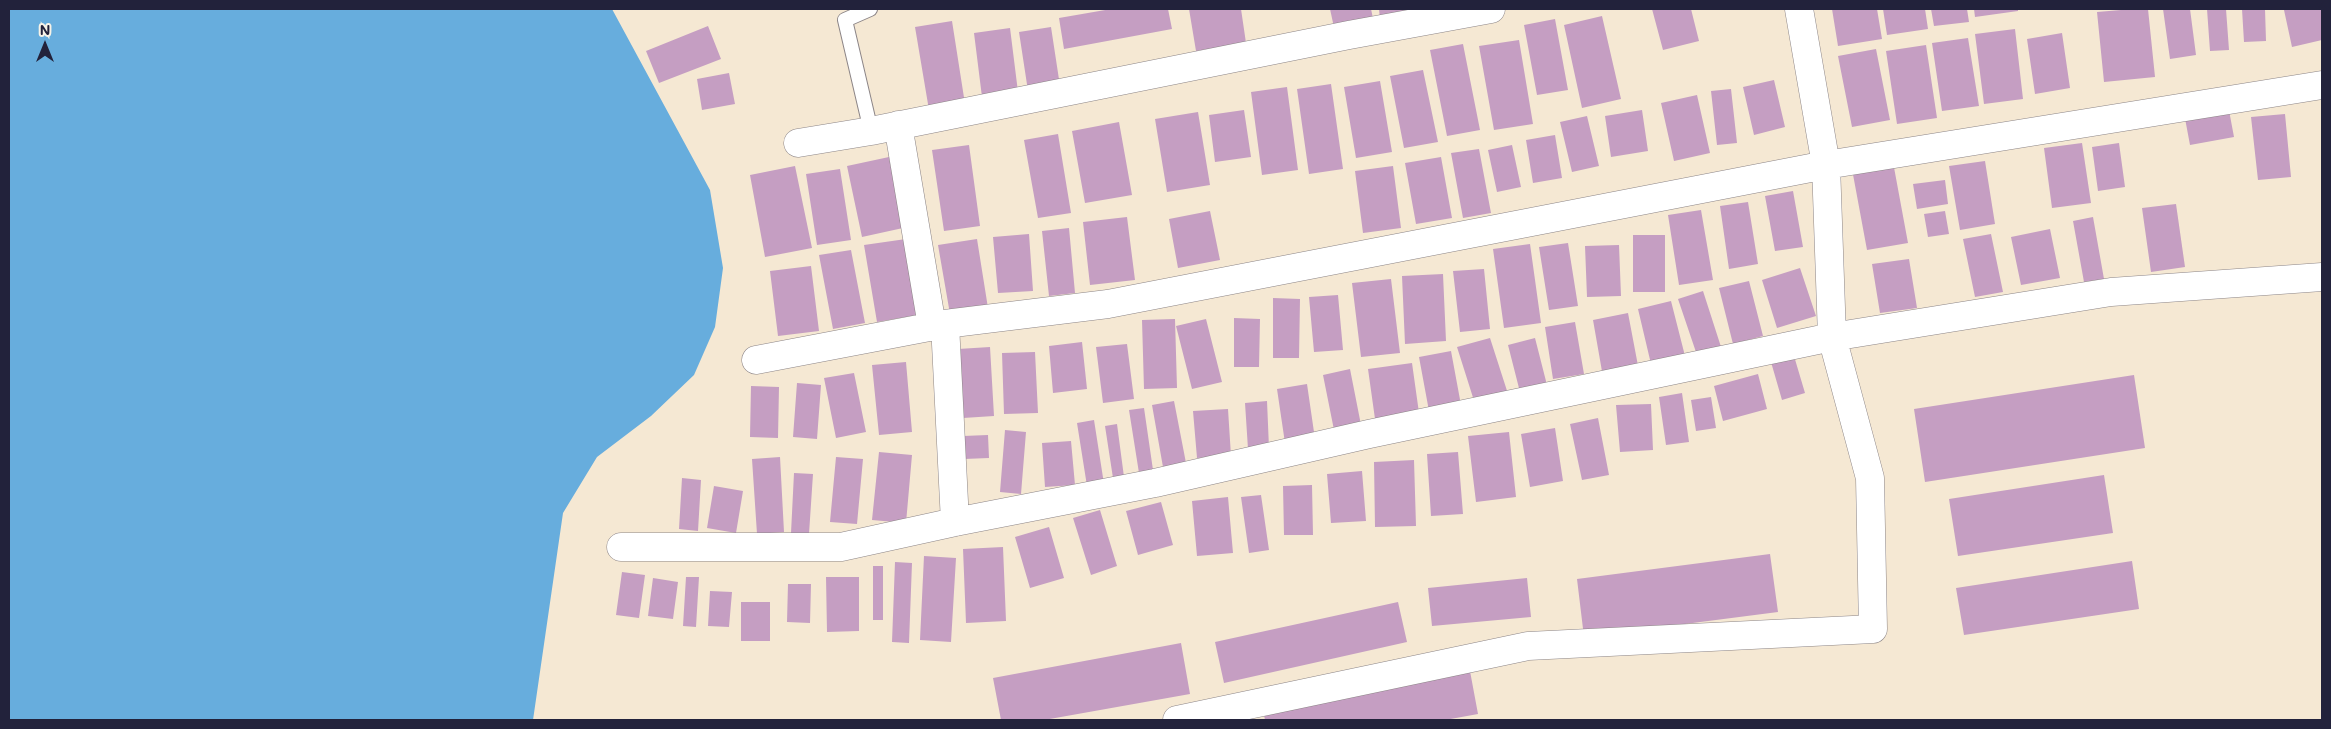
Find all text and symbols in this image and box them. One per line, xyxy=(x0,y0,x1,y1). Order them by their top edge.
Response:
north arrow xyxy=(20,20,70,70)
text: N xyxy=(40,20,50,39)

